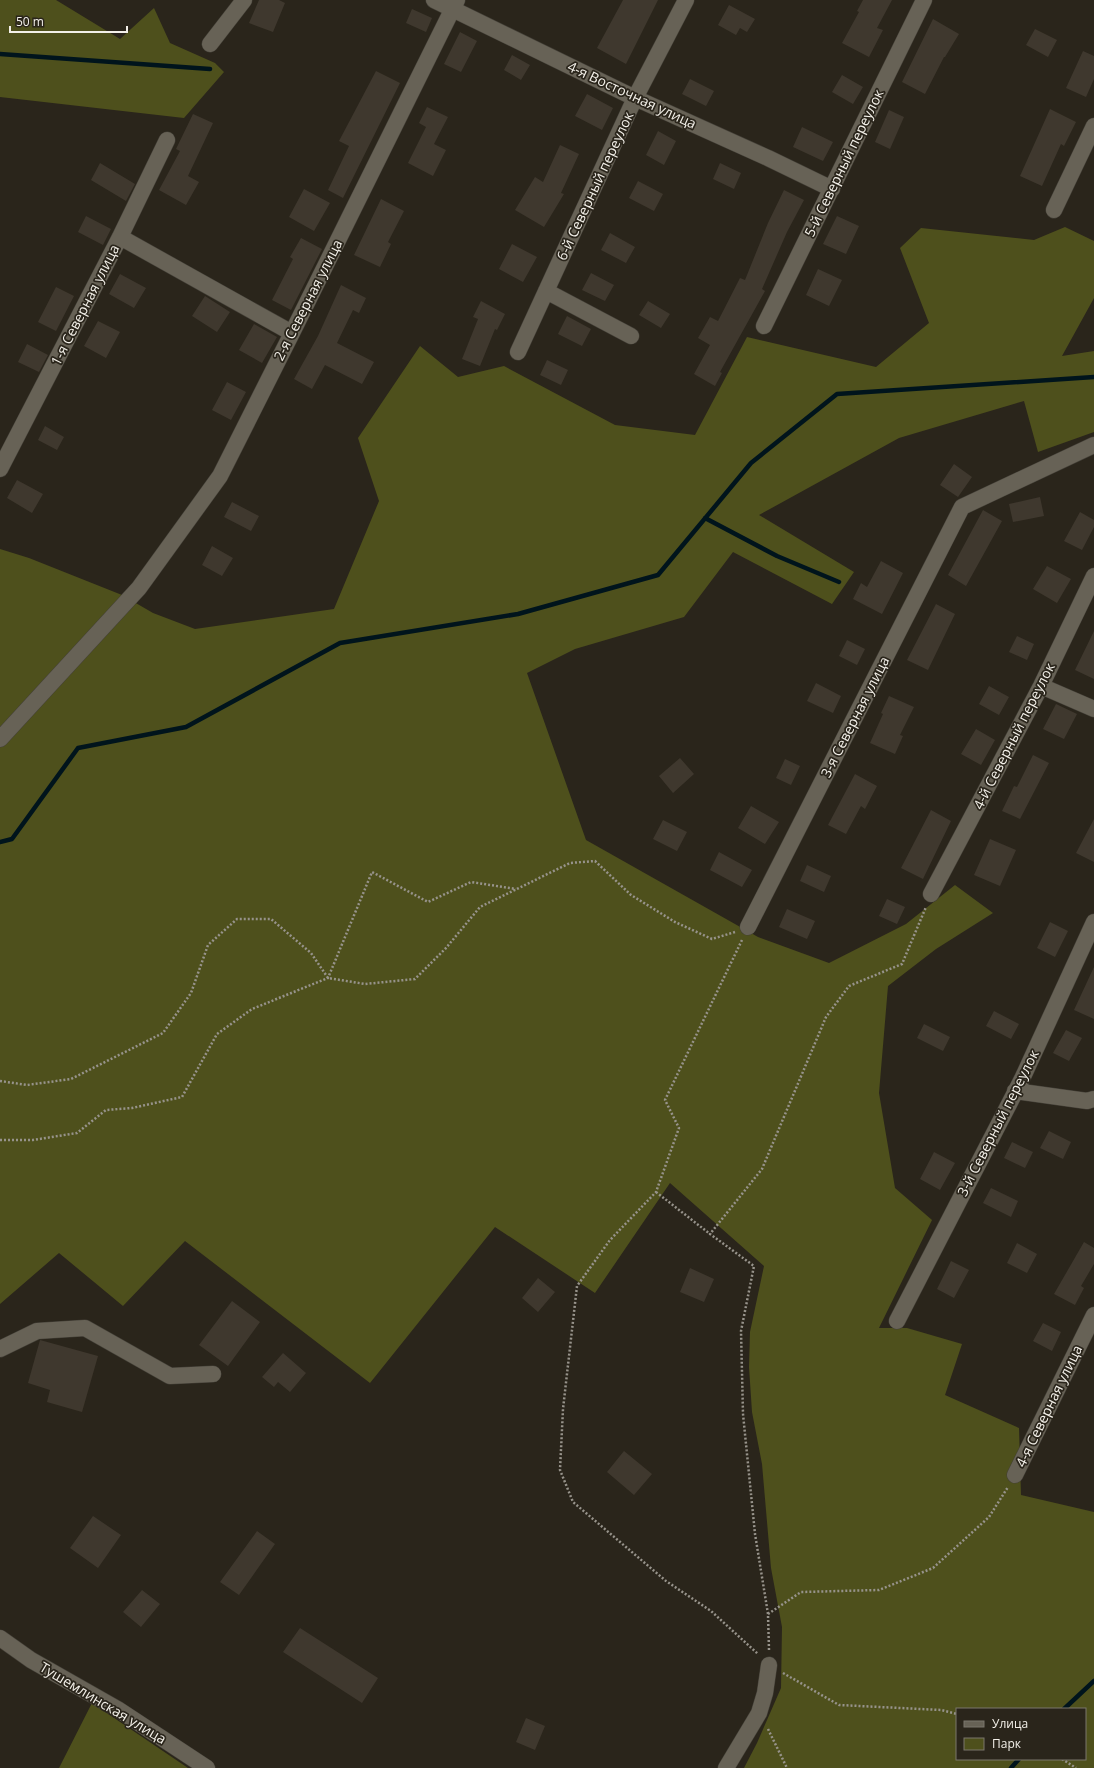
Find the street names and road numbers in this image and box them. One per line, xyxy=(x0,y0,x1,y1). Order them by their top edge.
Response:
street label: 4-я Восточная улица xyxy=(565,56,700,133)
street label: 5-й Северный переулок xyxy=(800,85,888,240)
street label: 6-й Северный переулок xyxy=(552,108,638,263)
street label: 2-я Северная улица xyxy=(269,236,346,364)
street label: 1-я Северная улица xyxy=(46,241,123,369)
street label: 3-я Северная улица xyxy=(816,653,893,781)
street label: 4-й Северный переулок xyxy=(968,659,1059,812)
street label: 3-й Северный переулок xyxy=(952,1046,1043,1199)
street label: 4-я Северная улица xyxy=(1011,1342,1086,1470)
street label: Тушемлинская улица xyxy=(36,1657,170,1748)

